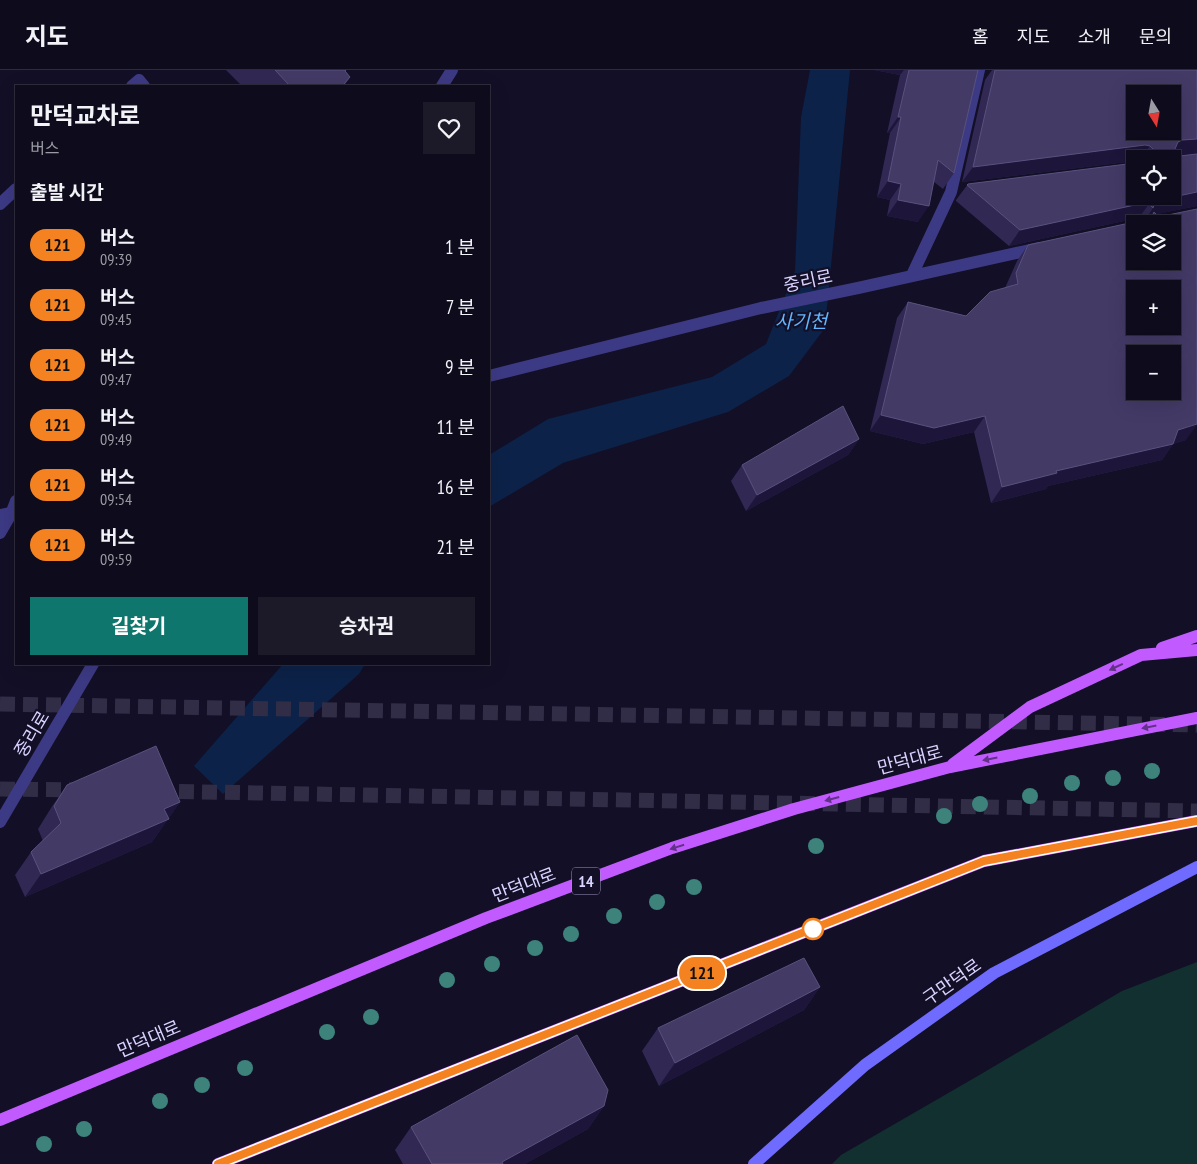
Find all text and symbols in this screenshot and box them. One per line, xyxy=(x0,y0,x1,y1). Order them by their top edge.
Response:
text: 지도 xyxy=(25,21,69,52)
text: 홈 xyxy=(972,25,989,48)
text: 지도 xyxy=(1017,25,1050,48)
text: 소개 xyxy=(1078,25,1111,48)
text: 문의 xyxy=(1139,25,1172,48)
north arrow xyxy=(1126,85,1181,140)
map controls xyxy=(1126,85,1181,400)
text: 만덕교차로 xyxy=(30,100,140,131)
button: heart xyxy=(423,102,475,154)
text: 버스 xyxy=(30,138,59,158)
button: locate xyxy=(1126,150,1181,205)
text: 출발 시간 xyxy=(30,180,104,204)
button: layers xyxy=(1126,215,1181,270)
text: 버스 xyxy=(100,225,135,249)
text: 121 xyxy=(45,233,70,256)
text: 1 분 xyxy=(445,235,475,259)
text: 09:39 xyxy=(100,249,132,269)
street label: 중리로 xyxy=(781,264,835,297)
button: + xyxy=(1126,280,1181,335)
text: 버스 xyxy=(100,285,135,309)
text: 121 xyxy=(45,293,70,316)
text: 7 분 xyxy=(446,295,475,319)
text: 09:45 xyxy=(100,309,132,329)
water label: 사기천 xyxy=(775,309,829,333)
text: 버스 xyxy=(100,345,135,369)
button: − xyxy=(1126,345,1181,400)
text: 121 xyxy=(45,353,70,376)
text: 9 분 xyxy=(445,355,475,379)
text: 09:47 xyxy=(100,369,132,389)
text: 버스 xyxy=(100,405,135,429)
text: 121 xyxy=(45,413,70,436)
text: 11 분 xyxy=(436,415,475,439)
text: 09:49 xyxy=(100,429,132,449)
text: 버스 xyxy=(100,465,135,489)
text: 121 xyxy=(45,473,70,496)
text: 16 분 xyxy=(436,475,475,499)
text: 09:54 xyxy=(100,489,132,509)
text: 버스 xyxy=(100,525,135,549)
text: 121 xyxy=(45,533,70,556)
text: 21 분 xyxy=(436,535,475,559)
text: 09:59 xyxy=(100,549,132,569)
button: 길찾기 xyxy=(30,597,248,655)
button: 승차권 xyxy=(258,597,475,655)
one-way arrow xyxy=(1109,663,1123,671)
street label: 중리로 xyxy=(9,707,54,761)
one-way arrow xyxy=(1142,723,1157,731)
street label: 만덕대로 xyxy=(875,740,945,779)
one-way arrow xyxy=(981,755,997,763)
one-way arrow xyxy=(825,795,840,803)
one-way arrow xyxy=(669,843,684,851)
street label: 만덕대로 xyxy=(489,862,559,907)
road number: 14 xyxy=(572,868,600,894)
unlabelled marker xyxy=(802,918,824,940)
street label: 구만덕로 xyxy=(918,953,985,1010)
line badge: 121 xyxy=(673,957,731,989)
text: 121 xyxy=(689,961,715,984)
street label: 만덕대로 xyxy=(114,1015,184,1062)

